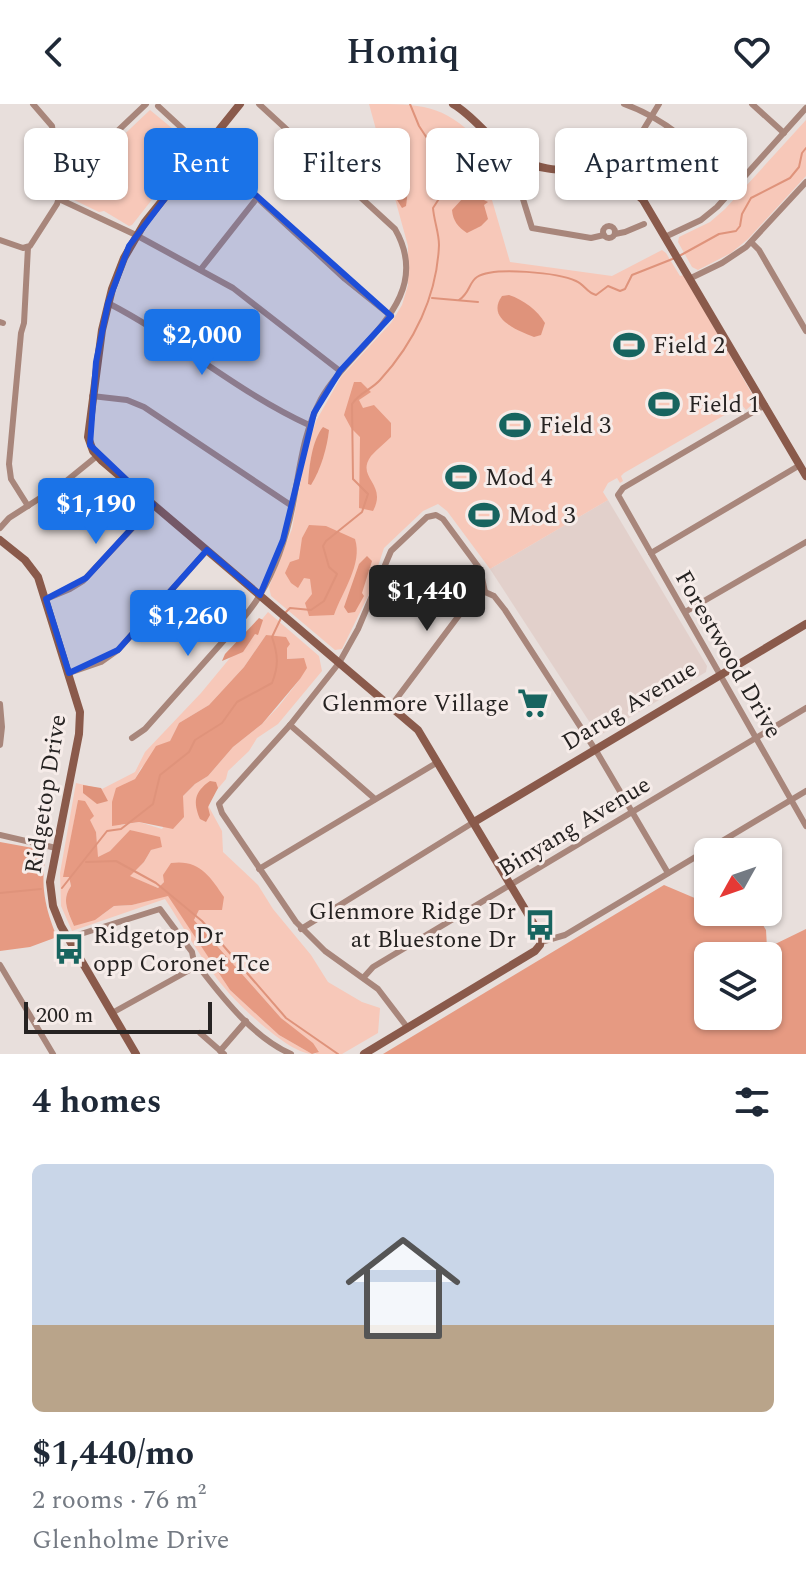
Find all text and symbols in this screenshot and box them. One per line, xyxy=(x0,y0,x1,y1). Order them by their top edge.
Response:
text: Homiq xyxy=(346,25,460,80)
icon: back xyxy=(32,30,76,74)
icon: heart xyxy=(730,30,774,74)
chip: Buy xyxy=(24,128,128,200)
chip: Rent xyxy=(144,128,258,200)
chip: Filters xyxy=(274,128,410,200)
chip: New xyxy=(426,128,539,200)
chip: Apartment xyxy=(555,128,747,200)
pin: $2,000 xyxy=(137,309,267,377)
text: $2,000 xyxy=(162,315,242,355)
sports icon: Field 2 xyxy=(612,328,646,362)
place label: Field 2 xyxy=(653,328,725,364)
sports icon: Field 1 xyxy=(647,387,681,421)
place label: Field 1 xyxy=(688,387,760,423)
sports icon: Field 3 xyxy=(498,408,532,442)
place label: Field 3 xyxy=(539,408,611,444)
sports icon: Mod 4 xyxy=(444,460,478,494)
place label: Mod 4 xyxy=(485,460,553,496)
pin: $1,190 xyxy=(31,478,161,546)
text: $1,190 xyxy=(56,484,136,524)
sports icon: Mod 3 xyxy=(467,498,501,532)
place label: Mod 3 xyxy=(508,498,576,534)
street label: Forestwood Drive xyxy=(665,564,791,745)
pin: $1,440 xyxy=(362,565,492,633)
text: $1,440 xyxy=(387,571,467,611)
pin: $1,260 xyxy=(123,590,253,658)
text: $1,260 xyxy=(148,596,228,636)
street label: Darug Avenue xyxy=(555,651,704,760)
place label: Glenmore Village xyxy=(322,686,509,722)
supermarket icon: Glenmore Village xyxy=(516,686,550,720)
street label: Ridgetop Drive xyxy=(16,712,76,877)
street label: Binyang Avenue xyxy=(491,767,658,887)
north arrow xyxy=(694,838,782,926)
map controls xyxy=(694,838,782,1030)
place label: Glenmore Ridge Dr at Bluestone Dr xyxy=(309,894,516,958)
bus stop icon: Glenmore Ridge Dr at Bluestone Dr xyxy=(523,908,557,942)
place label: Ridgetop Dr opp Coronet Tce xyxy=(93,918,270,982)
bus stop icon: Ridgetop Dr opp Coronet Tce xyxy=(52,932,86,966)
button: layers xyxy=(694,942,782,1030)
scale bar xyxy=(24,998,212,1034)
text: 200 m xyxy=(36,999,93,1032)
text: 4 homes xyxy=(32,1076,162,1128)
icon: filters xyxy=(730,1080,774,1124)
icon: home xyxy=(331,1216,475,1360)
text: $1,440/mo xyxy=(32,1428,194,1480)
text: 2 rooms · 76 m² xyxy=(32,1480,206,1520)
text: Glenholme Drive xyxy=(32,1520,229,1560)

